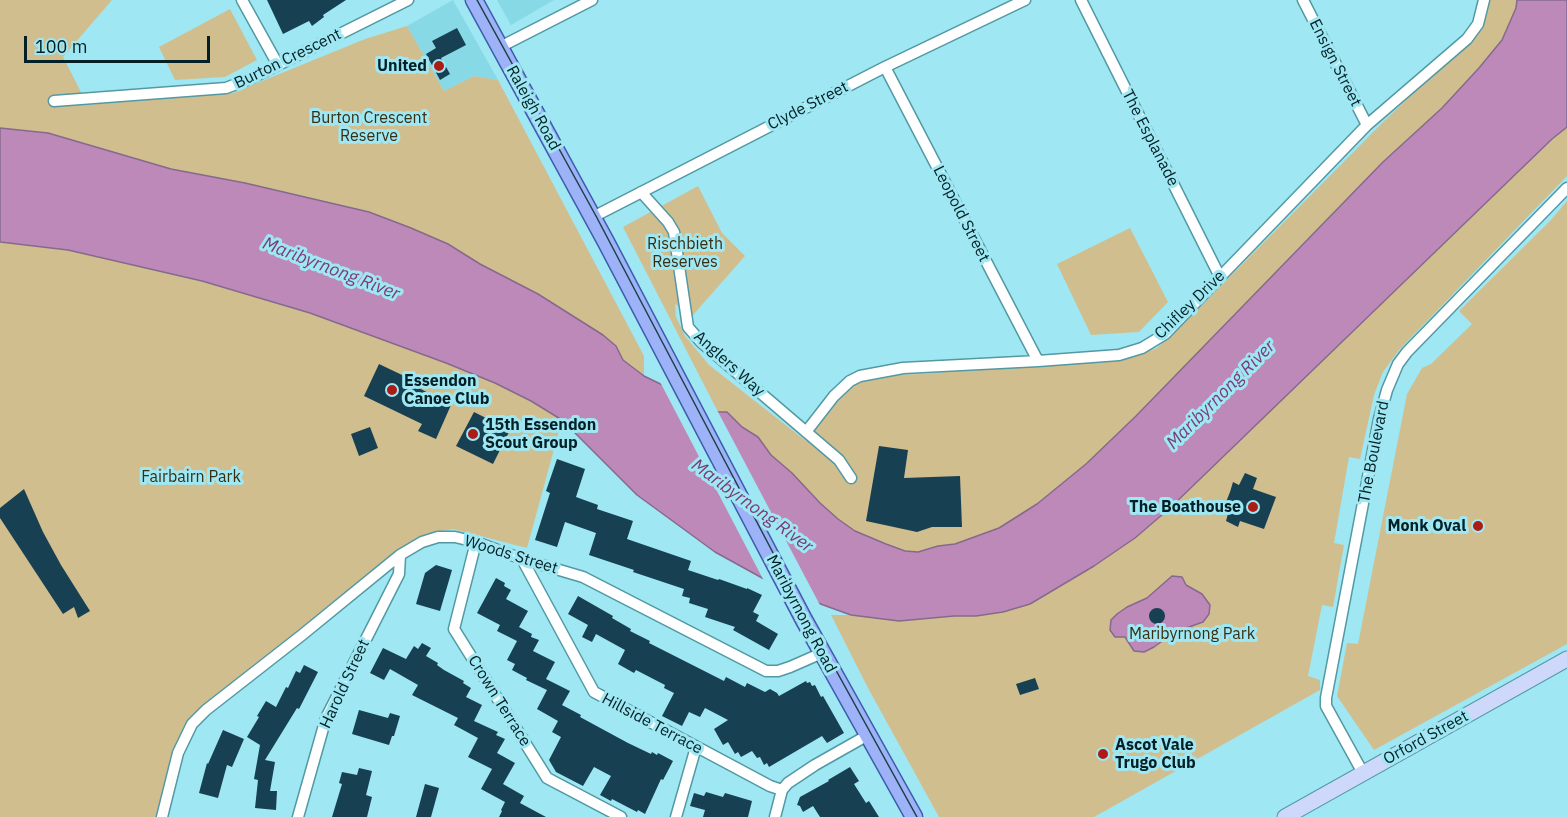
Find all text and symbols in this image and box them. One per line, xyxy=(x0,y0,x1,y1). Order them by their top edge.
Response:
street label: Ensign Street xyxy=(1305,16,1365,110)
scale bar xyxy=(27,24,213,62)
street label: Burton Crescent xyxy=(231,25,345,93)
text: 100 m xyxy=(35,35,87,58)
place label: United xyxy=(377,56,427,76)
marker: United xyxy=(432,59,446,73)
street label: Raleigh Road xyxy=(502,62,564,154)
street label: Clyde Street xyxy=(765,78,851,134)
street label: The Esplanade xyxy=(1117,87,1183,189)
park label: Burton Crescent Reserve xyxy=(311,108,427,146)
street label: Leopold Street xyxy=(929,163,993,265)
water label: Maribyrnong River xyxy=(259,233,403,305)
park label: Rischbieth Reserves xyxy=(647,234,723,272)
street label: Chifley Drive xyxy=(1151,267,1229,343)
street label: Anglers Way xyxy=(690,327,768,401)
water label: Maribyrnong River xyxy=(1162,336,1280,454)
place label: Essendon Canoe Club xyxy=(404,371,489,409)
marker: Essendon Canoe Club xyxy=(385,383,399,397)
street label: The Boulevard xyxy=(1355,399,1393,505)
place label: 15th Essendon Scout Group xyxy=(485,415,596,453)
marker: 15th Essendon Scout Group xyxy=(466,427,480,441)
water label: Maribyrnong River xyxy=(687,455,817,557)
park label: Fairbairn Park xyxy=(141,467,241,487)
place label: The Boathouse xyxy=(1129,497,1241,517)
marker: The Boathouse xyxy=(1246,500,1260,514)
place label: Monk Oval xyxy=(1387,516,1466,536)
marker: Monk Oval xyxy=(1471,519,1485,533)
street label: Woods Street xyxy=(462,532,560,578)
street label: Maribyrnong Road xyxy=(762,552,840,676)
park label: Maribyrnong Park xyxy=(1129,624,1255,644)
street label: Harold Street xyxy=(316,636,374,732)
street label: Crown Terrace xyxy=(463,652,535,750)
street label: Hillside Terrace xyxy=(598,689,706,759)
street label: Orford Street xyxy=(1380,707,1472,769)
place label: Ascot Vale Trugo Club xyxy=(1115,735,1196,773)
marker: Ascot Vale Trugo Club xyxy=(1096,747,1110,761)

